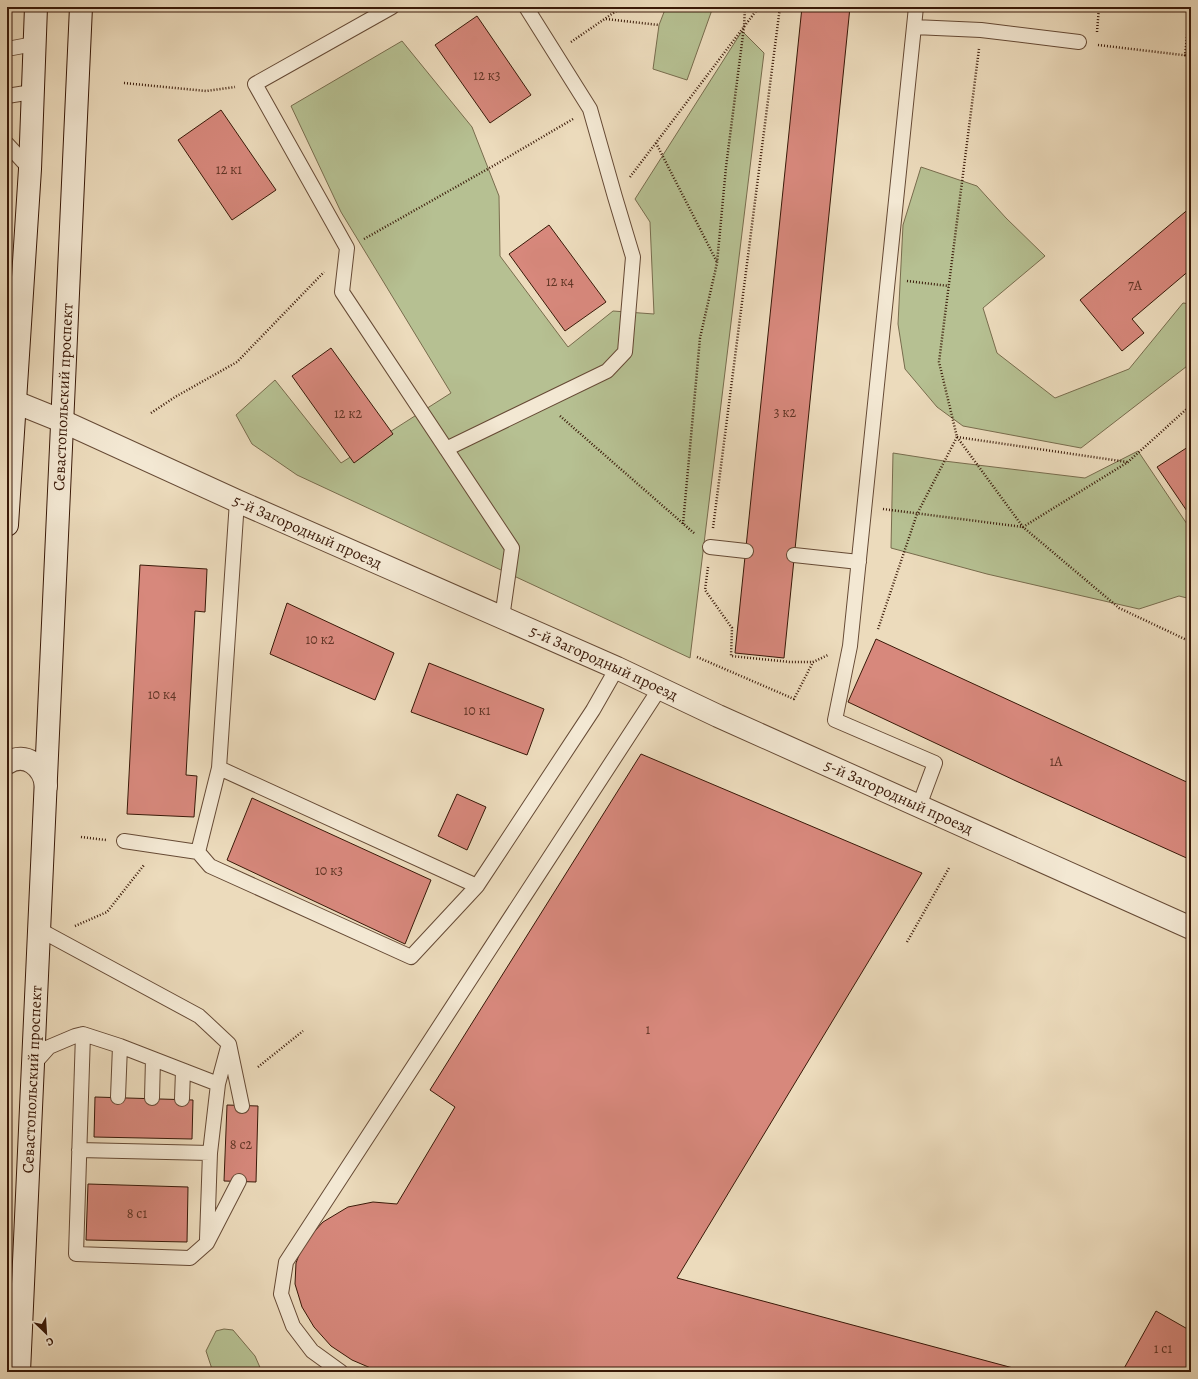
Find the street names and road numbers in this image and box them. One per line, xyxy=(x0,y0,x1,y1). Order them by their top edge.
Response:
street label: Севастопольский проспект xyxy=(48,303,79,491)
street label: 5-й Загородный проезд xyxy=(229,490,386,574)
street label: 5-й Загородный проезд xyxy=(526,620,682,706)
street label: 5-й Загородный проезд xyxy=(821,754,977,840)
street label: Севастопольский проспект xyxy=(17,985,48,1174)

